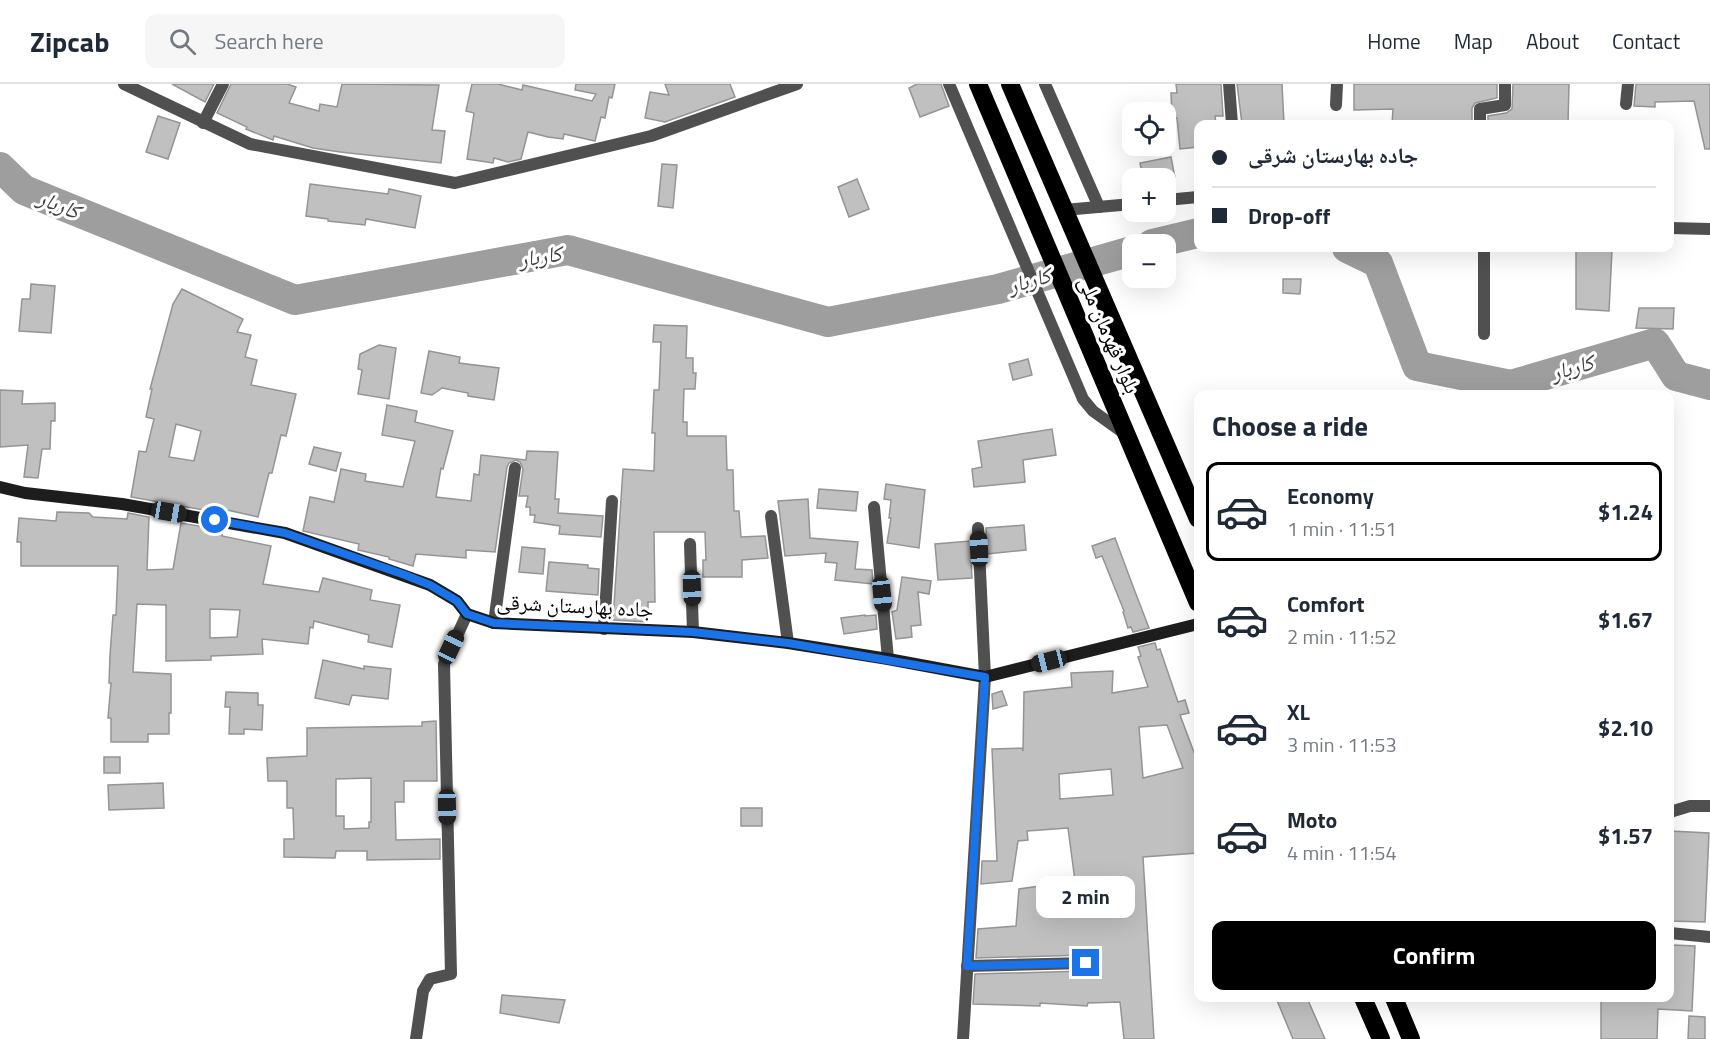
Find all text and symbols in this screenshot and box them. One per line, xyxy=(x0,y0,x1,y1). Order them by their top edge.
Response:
search box xyxy=(145,14,565,68)
text: Zipcab xyxy=(30,20,109,63)
text: Search here xyxy=(214,24,324,58)
icon: search xyxy=(166,25,199,58)
text: Home xyxy=(1367,25,1421,57)
text: Map xyxy=(1454,25,1493,57)
text: About xyxy=(1526,25,1579,57)
text: Contact xyxy=(1612,25,1680,57)
map controls xyxy=(1122,102,1176,288)
button: locate xyxy=(1122,102,1176,156)
text: جاده بهارستان شرقی xyxy=(1248,138,1418,172)
button: + xyxy=(1122,168,1176,222)
water label: کاربار xyxy=(31,179,89,229)
text: Drop-off xyxy=(1248,199,1330,233)
button: − xyxy=(1122,234,1176,288)
water label: کاربار xyxy=(514,235,568,276)
water label: کاربار xyxy=(1002,257,1058,303)
street label: بلوار قهرمان ملی xyxy=(1071,271,1149,398)
water label: کاربار xyxy=(1545,344,1601,390)
text: Choose a ride xyxy=(1212,405,1368,446)
text: Economy xyxy=(1287,479,1374,513)
icon: car xyxy=(1215,485,1269,539)
text: $1.24 xyxy=(1598,495,1653,529)
car xyxy=(150,500,188,524)
route start xyxy=(201,506,228,533)
text: 1 min · 11:51 xyxy=(1287,513,1397,544)
car xyxy=(969,531,989,567)
car xyxy=(682,570,702,606)
car xyxy=(871,575,893,613)
street label: جاده بهارستان شرقی xyxy=(496,585,654,625)
text: Comfort xyxy=(1287,587,1365,621)
icon: car xyxy=(1215,593,1269,647)
text: $1.67 xyxy=(1598,603,1653,637)
text: 2 min · 11:52 xyxy=(1287,621,1397,652)
car xyxy=(435,627,467,667)
car xyxy=(1029,648,1069,674)
text: XL xyxy=(1287,695,1310,729)
icon: car xyxy=(1215,701,1269,755)
text: $2.10 xyxy=(1598,711,1653,745)
text: 3 min · 11:53 xyxy=(1287,729,1397,760)
car xyxy=(438,789,456,825)
text: Moto xyxy=(1287,803,1337,837)
icon: car xyxy=(1215,809,1269,863)
text: $1.57 xyxy=(1598,819,1653,853)
text: 4 min · 11:54 xyxy=(1287,837,1397,868)
callout: 2 min xyxy=(1036,876,1136,918)
text: 2 min xyxy=(1061,881,1110,912)
button: Confirm xyxy=(1212,921,1656,990)
route end xyxy=(1072,949,1099,976)

